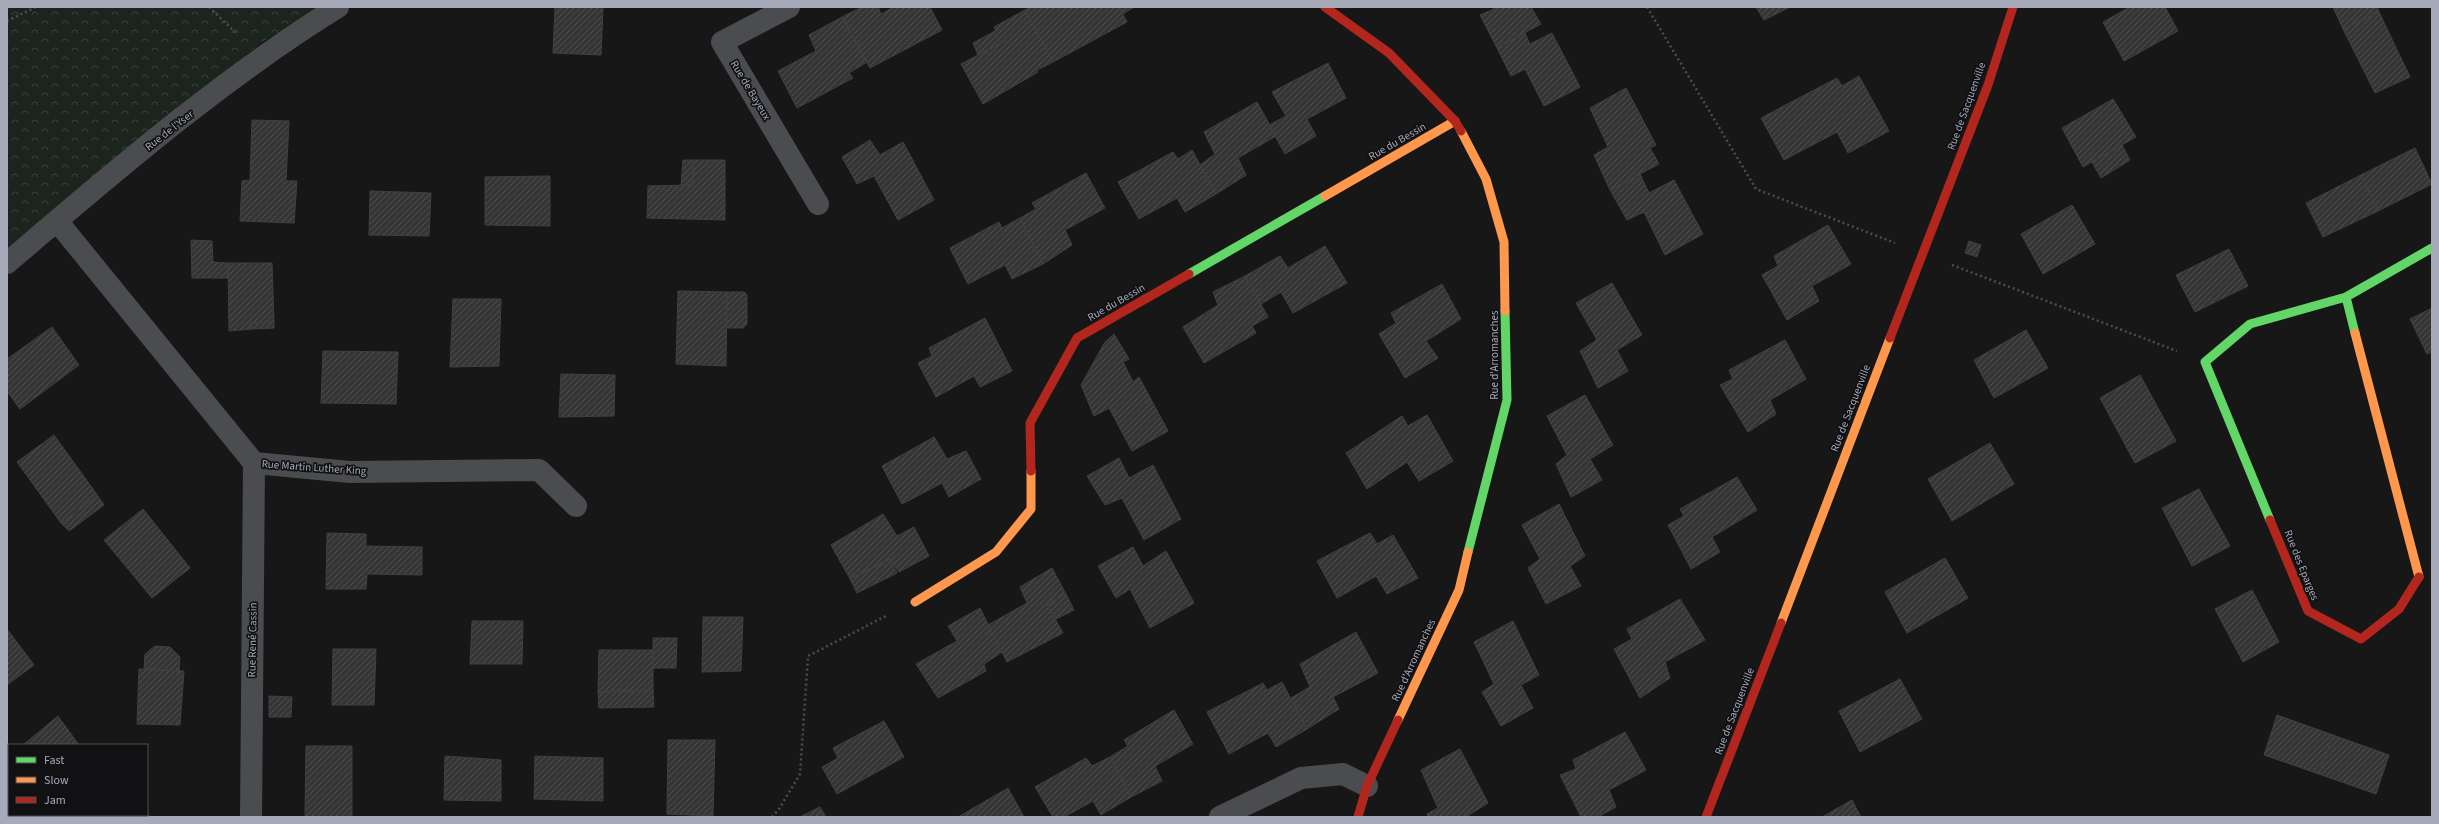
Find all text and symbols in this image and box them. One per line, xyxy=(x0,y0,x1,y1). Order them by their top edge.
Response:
street label: Rue de Bayeux xyxy=(727,58,774,123)
street label: Rue de Sacquenville xyxy=(1944,60,1989,152)
street label: Rue de l'Yser xyxy=(142,107,197,154)
street label: Rue du Bessin xyxy=(1366,119,1429,164)
street label: Rue du Bessin xyxy=(1085,280,1148,325)
street label: Rue d'Arromanches xyxy=(1487,310,1502,400)
street label: Rue de Sacquenville xyxy=(1827,362,1874,454)
street label: Rue Martin Luther King xyxy=(261,456,367,479)
street label: Rue des Eparges xyxy=(2281,528,2323,603)
street label: Rue René Cassin xyxy=(244,602,261,678)
street label: Rue d'Arromanches xyxy=(1388,616,1439,704)
street label: Rue de Sacquenville xyxy=(1711,665,1758,757)
legend xyxy=(8,744,148,816)
text: Fast xyxy=(44,752,64,769)
text: Slow xyxy=(44,772,69,789)
text: Jam xyxy=(44,792,66,809)

